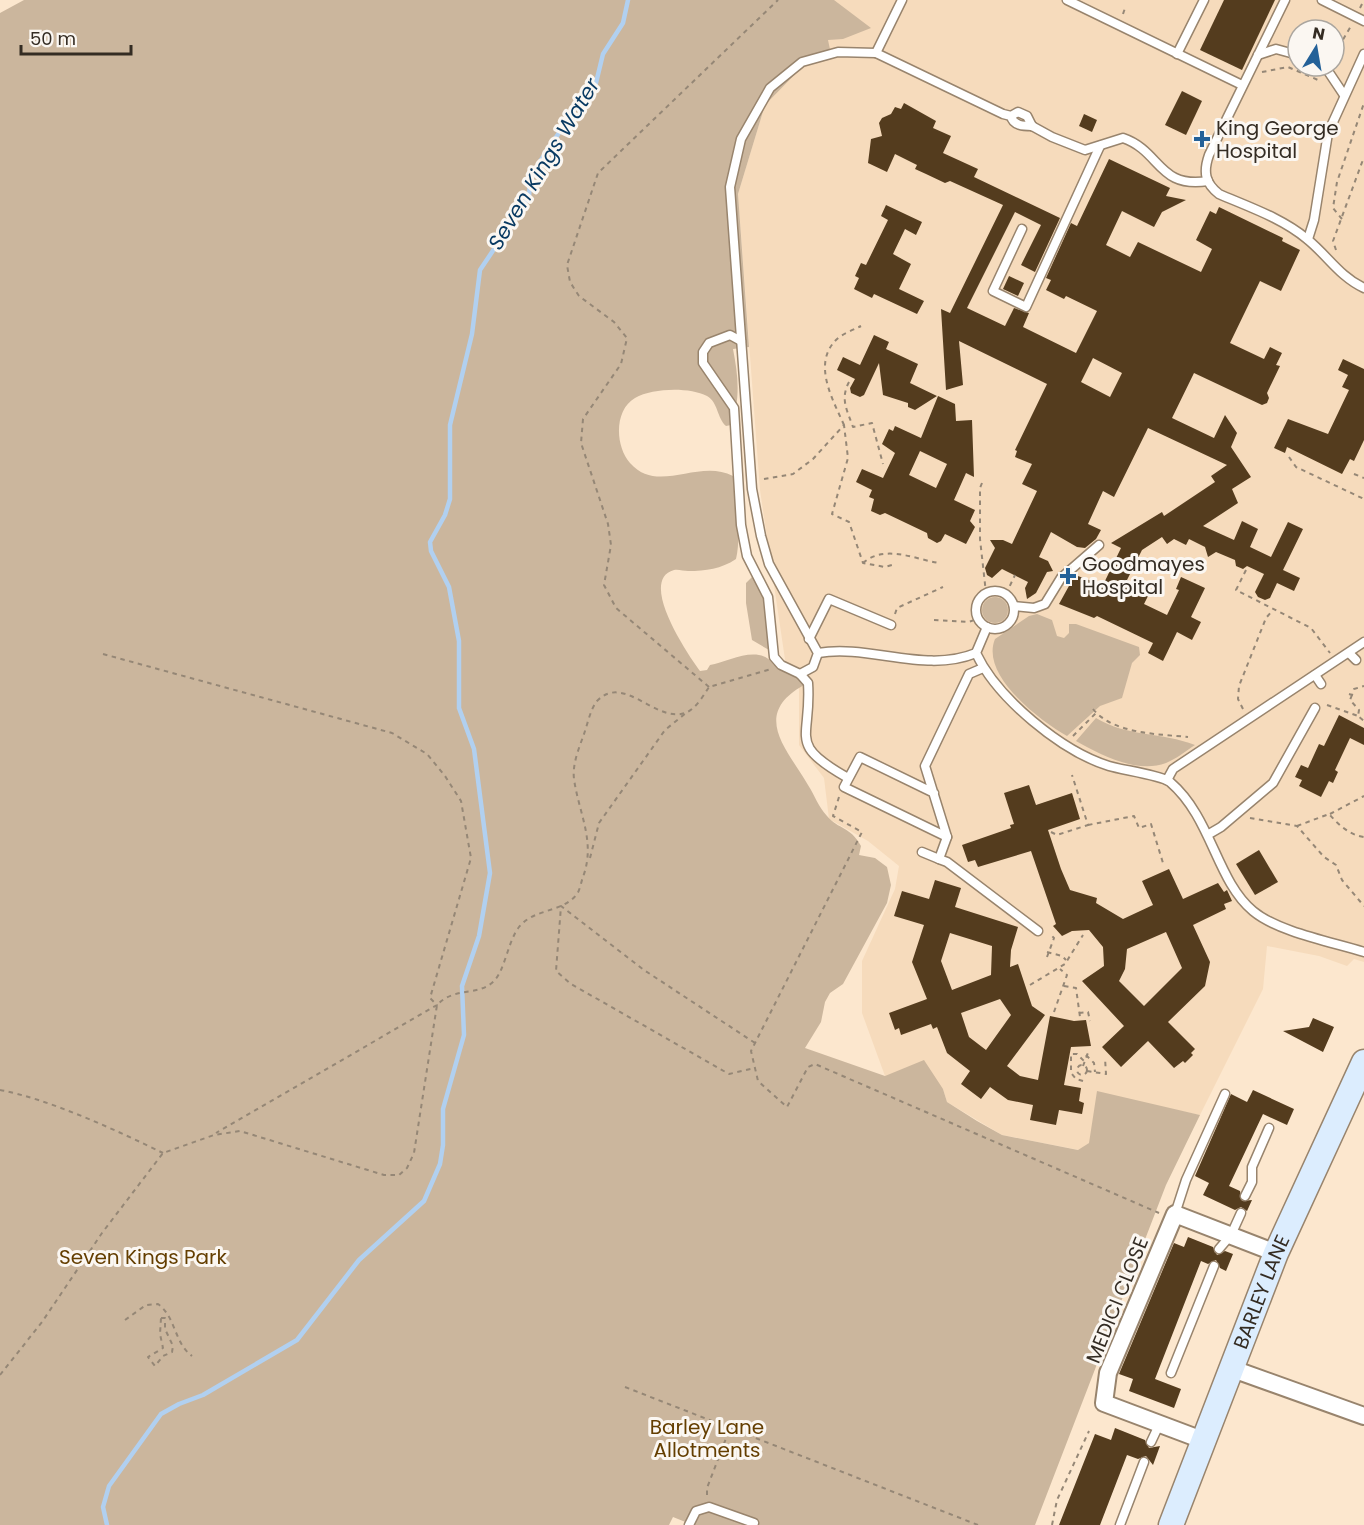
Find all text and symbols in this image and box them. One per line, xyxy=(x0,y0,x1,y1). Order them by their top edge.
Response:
scale bar xyxy=(21,18,130,56)
north arrow xyxy=(1286,18,1346,78)
text: N xyxy=(1311,21,1327,46)
text: 50 m xyxy=(30,26,76,51)
water label: Seven Kings Water xyxy=(481,71,607,255)
place label: King George Hospital xyxy=(1216,114,1339,165)
marker: King George Hospital xyxy=(1193,130,1211,148)
place label: Goodmayes Hospital xyxy=(1082,550,1205,601)
marker: Goodmayes Hospital xyxy=(1059,567,1077,585)
street label: BARLEY LANE xyxy=(1226,1230,1296,1353)
street label: MEDICI CLOSE xyxy=(1079,1233,1155,1367)
park label: Seven Kings Park xyxy=(59,1243,228,1271)
park label: Barley Lane Allotments xyxy=(650,1413,764,1464)

